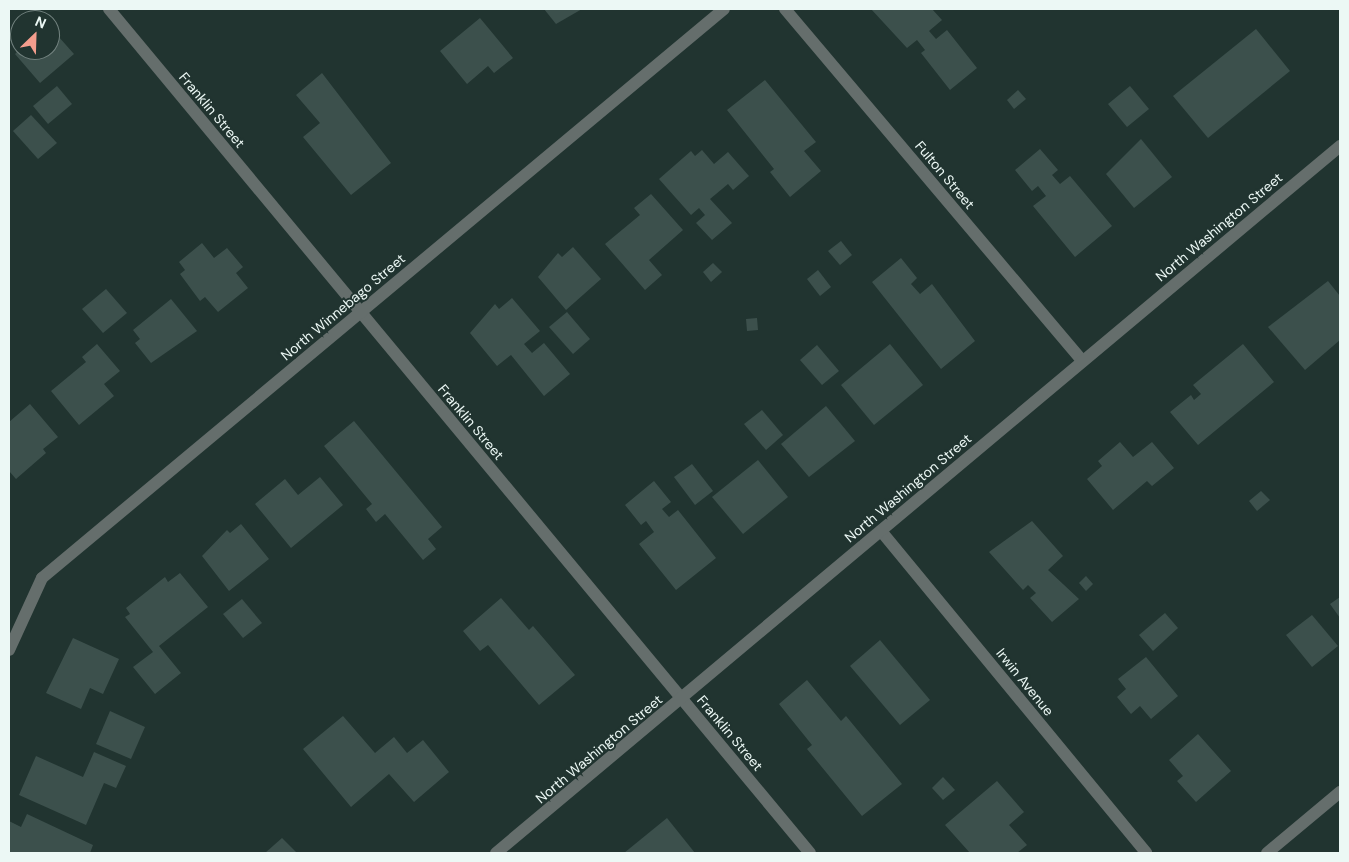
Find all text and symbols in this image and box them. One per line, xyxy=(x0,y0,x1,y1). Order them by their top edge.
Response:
north arrow xyxy=(10,10,60,60)
text: N xyxy=(32,12,49,33)
street label: Franklin Street xyxy=(176,69,248,151)
street label: Fulton Street xyxy=(912,138,978,212)
street label: North Washington Street xyxy=(1152,169,1286,285)
street label: North Winnebago Street xyxy=(277,250,409,364)
street label: Franklin Street xyxy=(435,381,507,463)
street label: North Washington Street xyxy=(841,430,975,546)
street label: Irwin Avenue xyxy=(993,645,1057,719)
street label: North Washington Street xyxy=(532,691,666,807)
street label: Franklin Street xyxy=(694,692,766,774)

